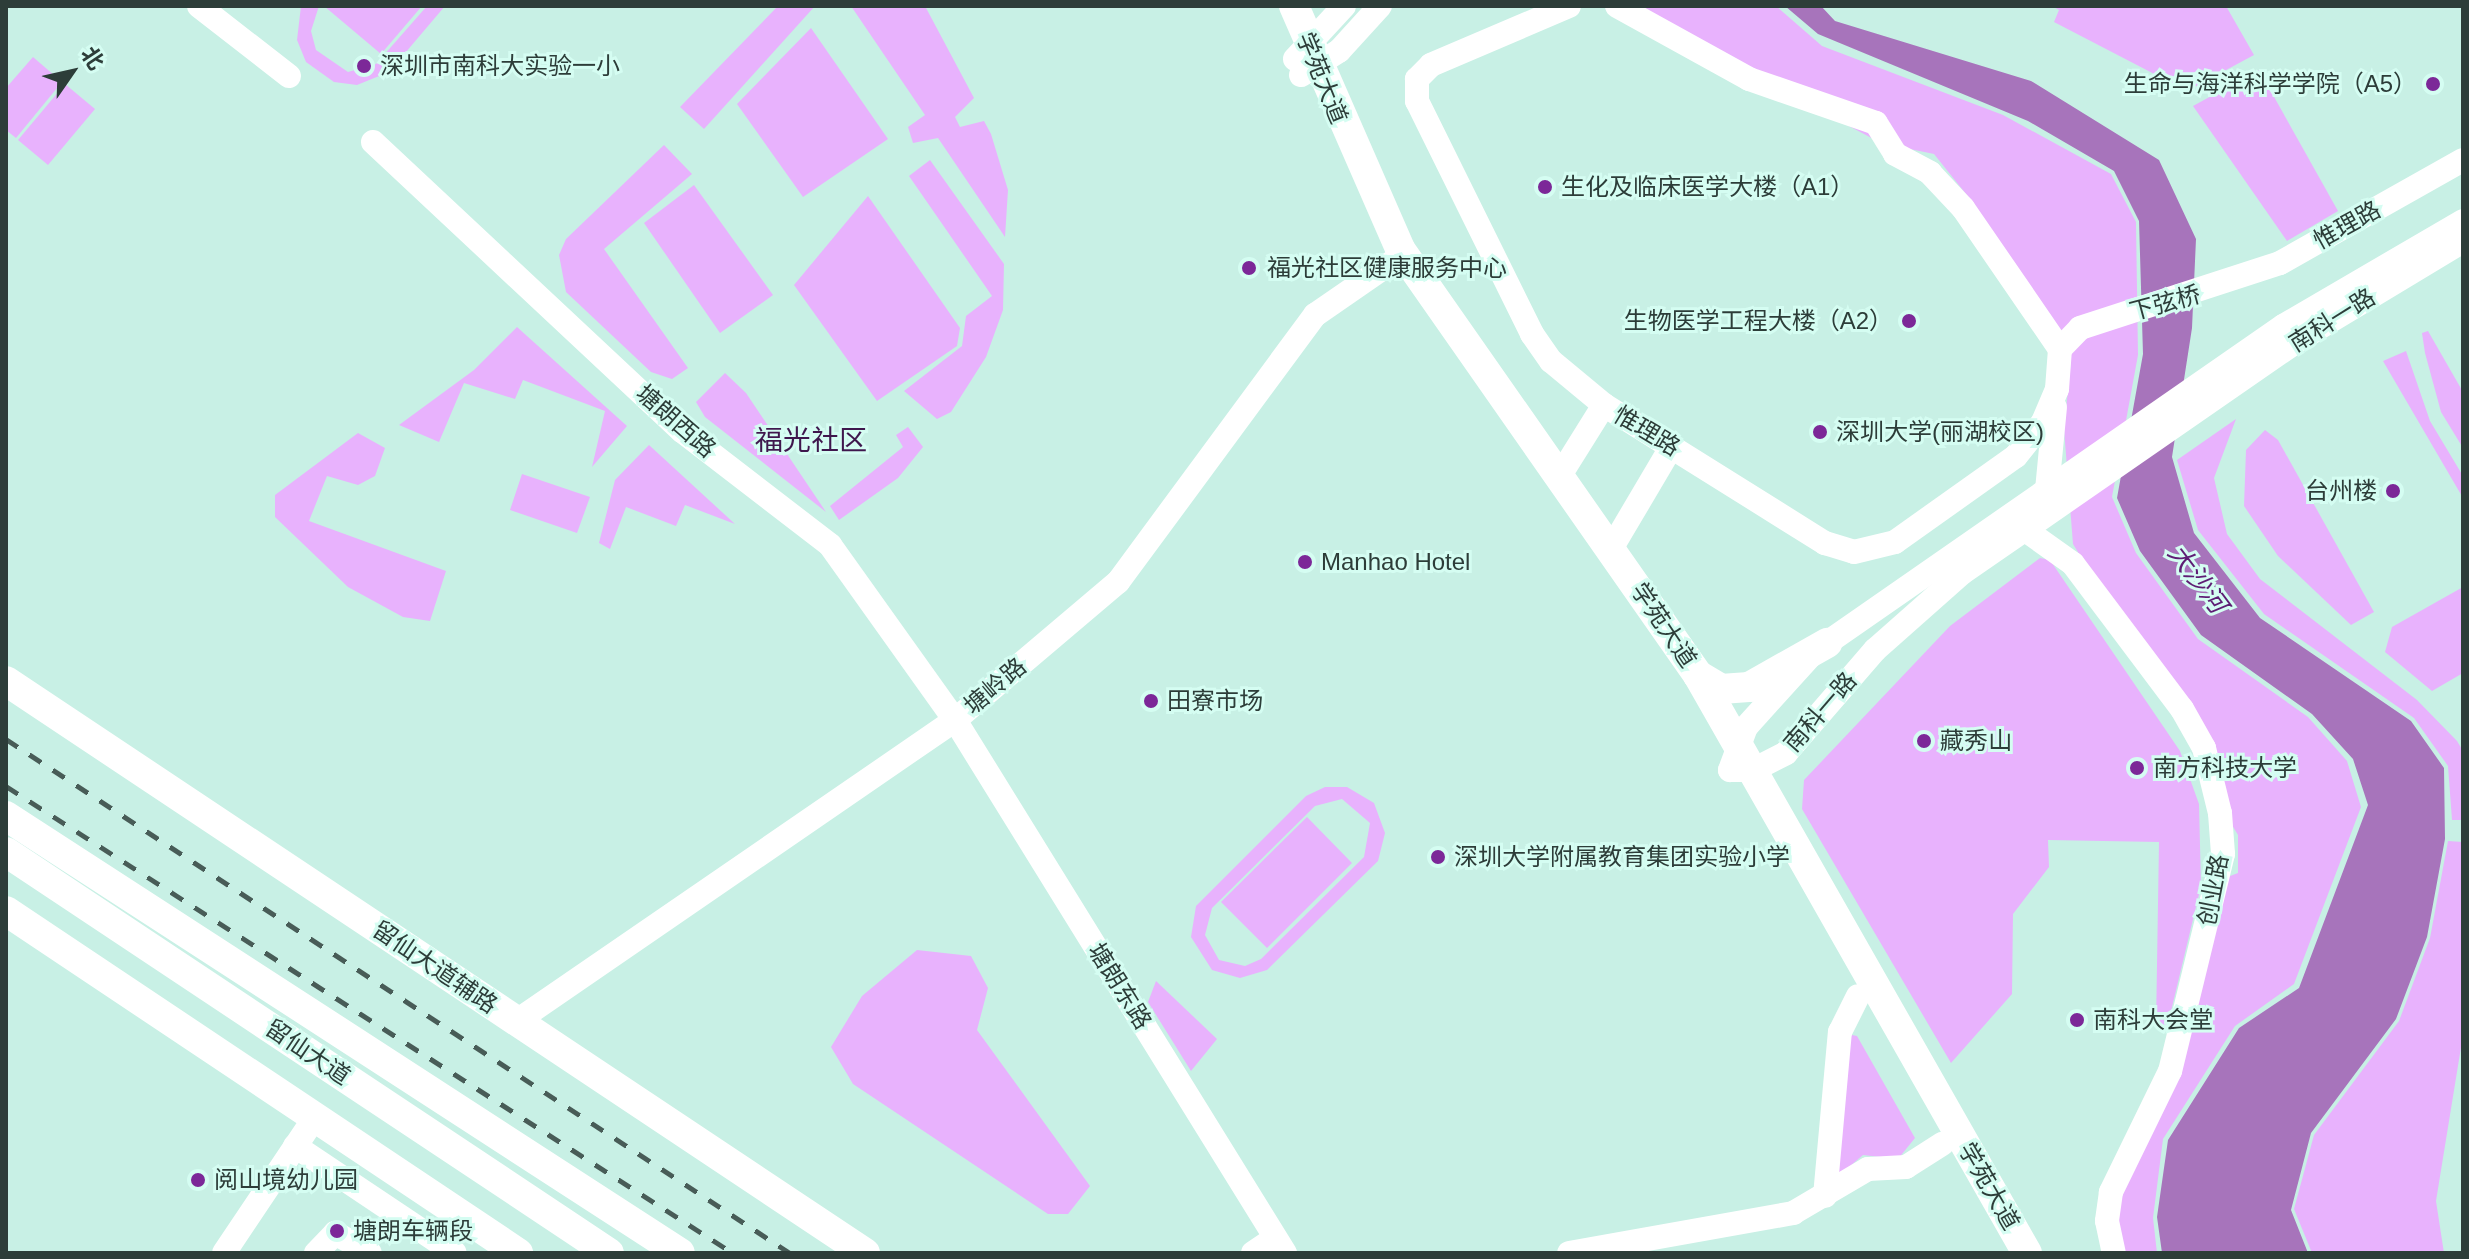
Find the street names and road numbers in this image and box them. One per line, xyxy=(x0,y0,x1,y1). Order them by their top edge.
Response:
street label: 学苑大道 xyxy=(1291,28,1353,128)
street label: 惟理路 xyxy=(2309,195,2385,255)
street label: 下弦桥 xyxy=(2126,280,2204,326)
street label: 南科一路 xyxy=(2284,282,2380,358)
street label: 塘朗西路 xyxy=(630,379,722,463)
street label: 惟理路 xyxy=(1609,400,1685,462)
street label: 学苑大道 xyxy=(1625,577,1703,673)
street label: 塘岭路 xyxy=(958,652,1032,720)
street label: 南科一路 xyxy=(1778,666,1862,758)
street label: 创业路 xyxy=(2192,852,2234,928)
street label: 留仙大道辅路 xyxy=(367,915,503,1019)
street label: 塘朗东路 xyxy=(1082,938,1158,1034)
street label: 留仙大道 xyxy=(260,1013,356,1091)
street label: 学苑大道 xyxy=(1953,1137,2025,1235)

